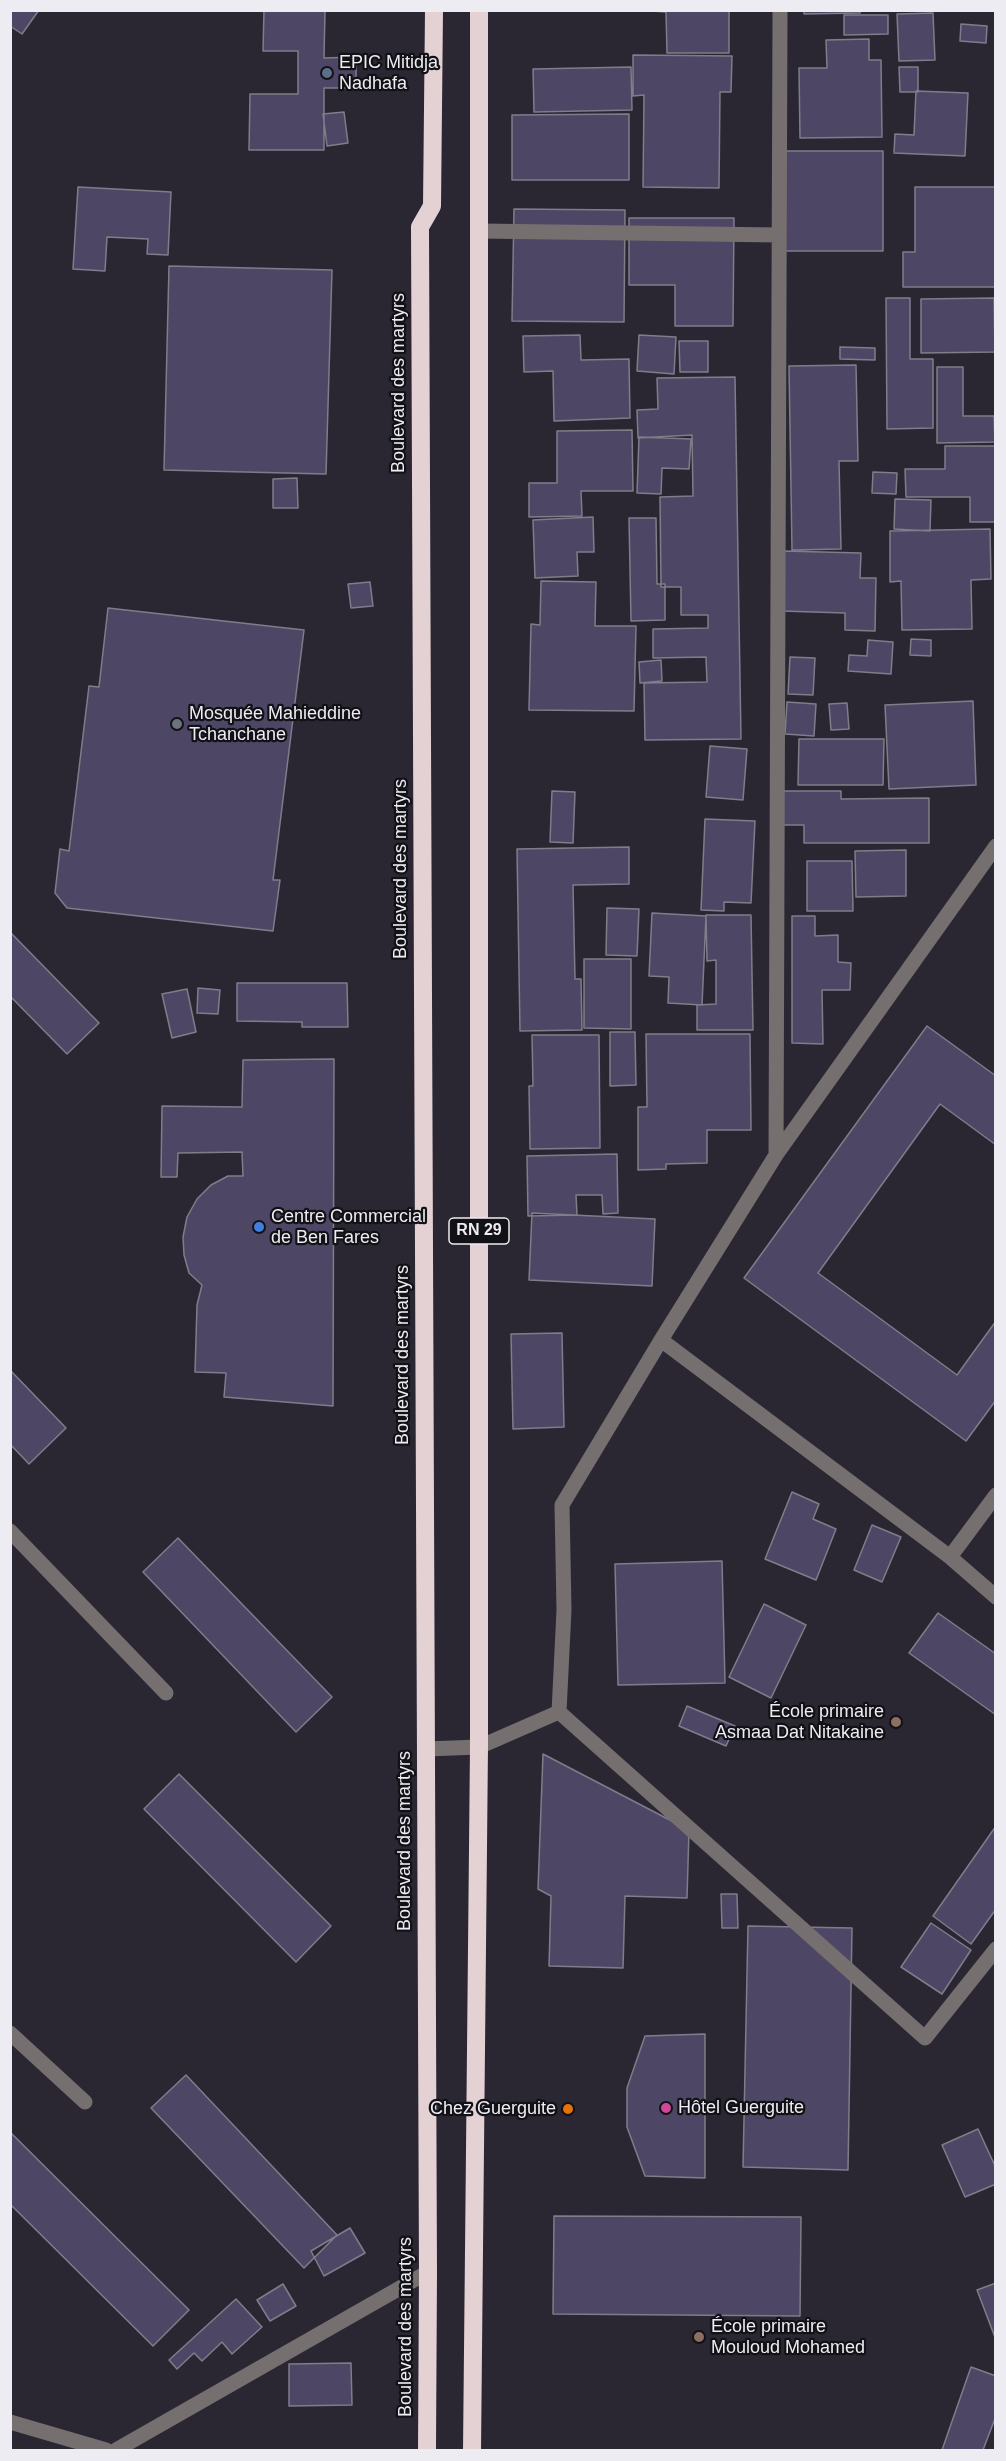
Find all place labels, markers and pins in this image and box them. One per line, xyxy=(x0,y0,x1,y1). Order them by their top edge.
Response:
place label: EPIC Mitidja Nadhafa xyxy=(339,52,438,94)
marker: EPIC Mitidja Nadhafa xyxy=(320,66,334,80)
place label: Mosquée Mahieddine Tchanchane xyxy=(189,703,361,746)
marker: Mosquée Mahieddine Tchanchane xyxy=(170,717,184,731)
place label: Centre Commercial de Ben Fares xyxy=(271,1206,426,1248)
marker: Centre Commercial de Ben Fares xyxy=(252,1220,266,1234)
place label: École primaire Asmaa Dat Nitakaine xyxy=(715,1701,884,1744)
marker: École primaire Asmaa Dat Nitakaine xyxy=(889,1715,903,1729)
place label: Hôtel Guerguite xyxy=(678,2097,804,2119)
place label: Chez Guerguite xyxy=(430,2098,556,2120)
marker: Hôtel Guerguite xyxy=(659,2101,673,2115)
marker: Chez Guerguite xyxy=(561,2102,575,2116)
place label: École primaire Mouloud Mohamed xyxy=(711,2316,865,2358)
marker: École primaire Mouloud Mohamed xyxy=(692,2330,706,2344)

